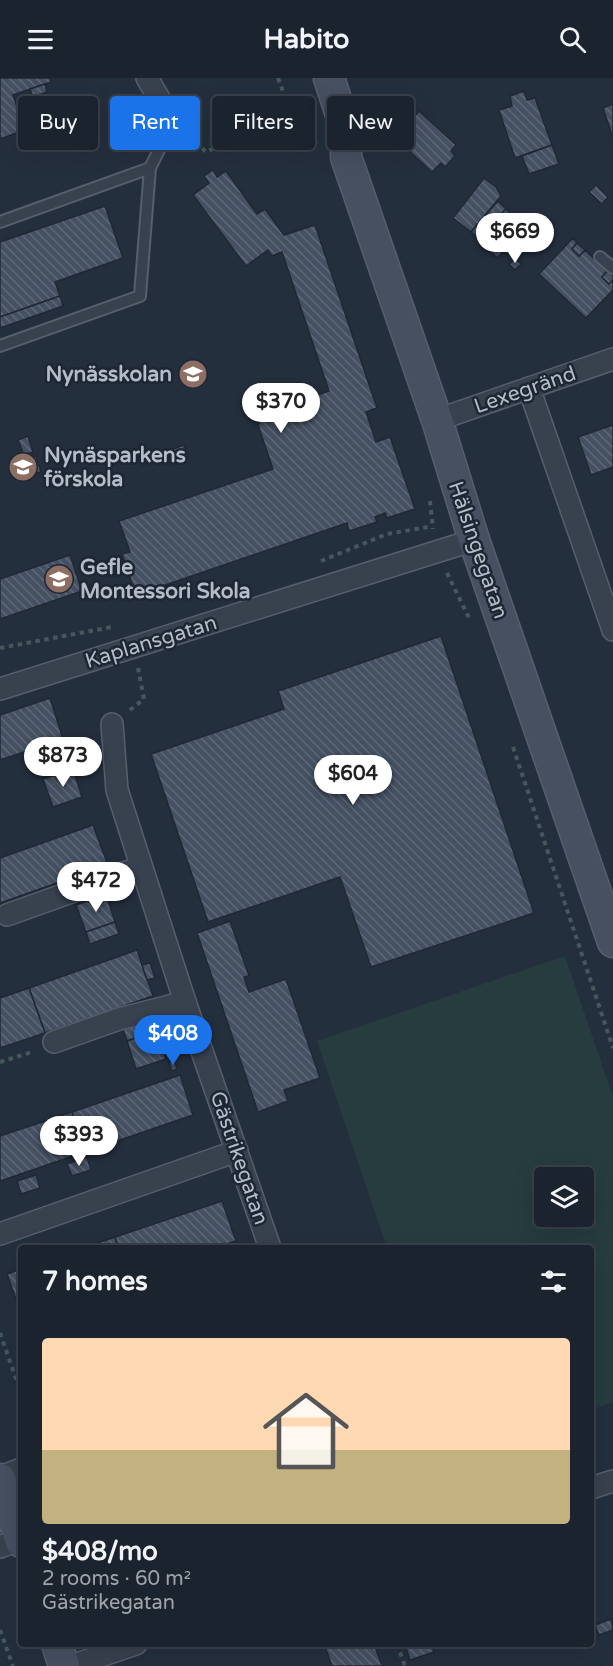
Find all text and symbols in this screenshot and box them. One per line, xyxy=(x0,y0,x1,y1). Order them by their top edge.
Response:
icon: menu xyxy=(24,23,57,56)
text: Habito xyxy=(264,23,349,56)
icon: search xyxy=(556,23,589,56)
chip: Buy xyxy=(18,96,98,150)
chip: Rent xyxy=(110,96,200,150)
chip: Filters xyxy=(212,96,315,150)
chip: New xyxy=(327,96,414,150)
pin: $669 xyxy=(479,213,551,264)
text: $669 xyxy=(490,220,540,244)
school or university icon: Nynässkolan xyxy=(177,358,209,390)
street label: Lexegränd xyxy=(471,361,579,419)
place label: Nynässkolan xyxy=(45,362,172,387)
pin: $370 xyxy=(245,383,317,434)
text: $370 xyxy=(256,390,306,414)
place label: Nynäsparkens förskola xyxy=(44,443,186,492)
school or university icon: Nynäsparkens förskola xyxy=(7,451,39,483)
street label: Hälsingegatan xyxy=(443,478,513,622)
place label: Gefle Montessori Skola xyxy=(80,555,251,604)
school or university icon: Gefle Montessori Skola xyxy=(43,563,75,595)
street label: Kaplansgatan xyxy=(82,610,220,674)
pin: $873 xyxy=(27,737,99,788)
text: $873 xyxy=(38,744,88,768)
pin: $604 xyxy=(317,755,389,806)
text: $604 xyxy=(328,762,378,786)
pin: $472 xyxy=(60,862,132,913)
text: $472 xyxy=(71,869,121,893)
pin: $408 xyxy=(137,1015,209,1066)
text: $408 xyxy=(148,1022,198,1046)
street label: Gästrikegatan xyxy=(204,1088,274,1228)
pin: $393 xyxy=(43,1116,115,1167)
text: $393 xyxy=(54,1123,104,1147)
map controls xyxy=(534,1167,594,1227)
button: layers xyxy=(534,1167,594,1227)
icon: filters xyxy=(537,1265,570,1298)
text: 7 homes xyxy=(42,1266,148,1297)
icon: home xyxy=(252,1377,360,1485)
text: $408/mo xyxy=(42,1536,158,1567)
text: 2 rooms · 60 m² xyxy=(42,1567,191,1591)
text: Gästrikegatan xyxy=(42,1591,175,1615)

